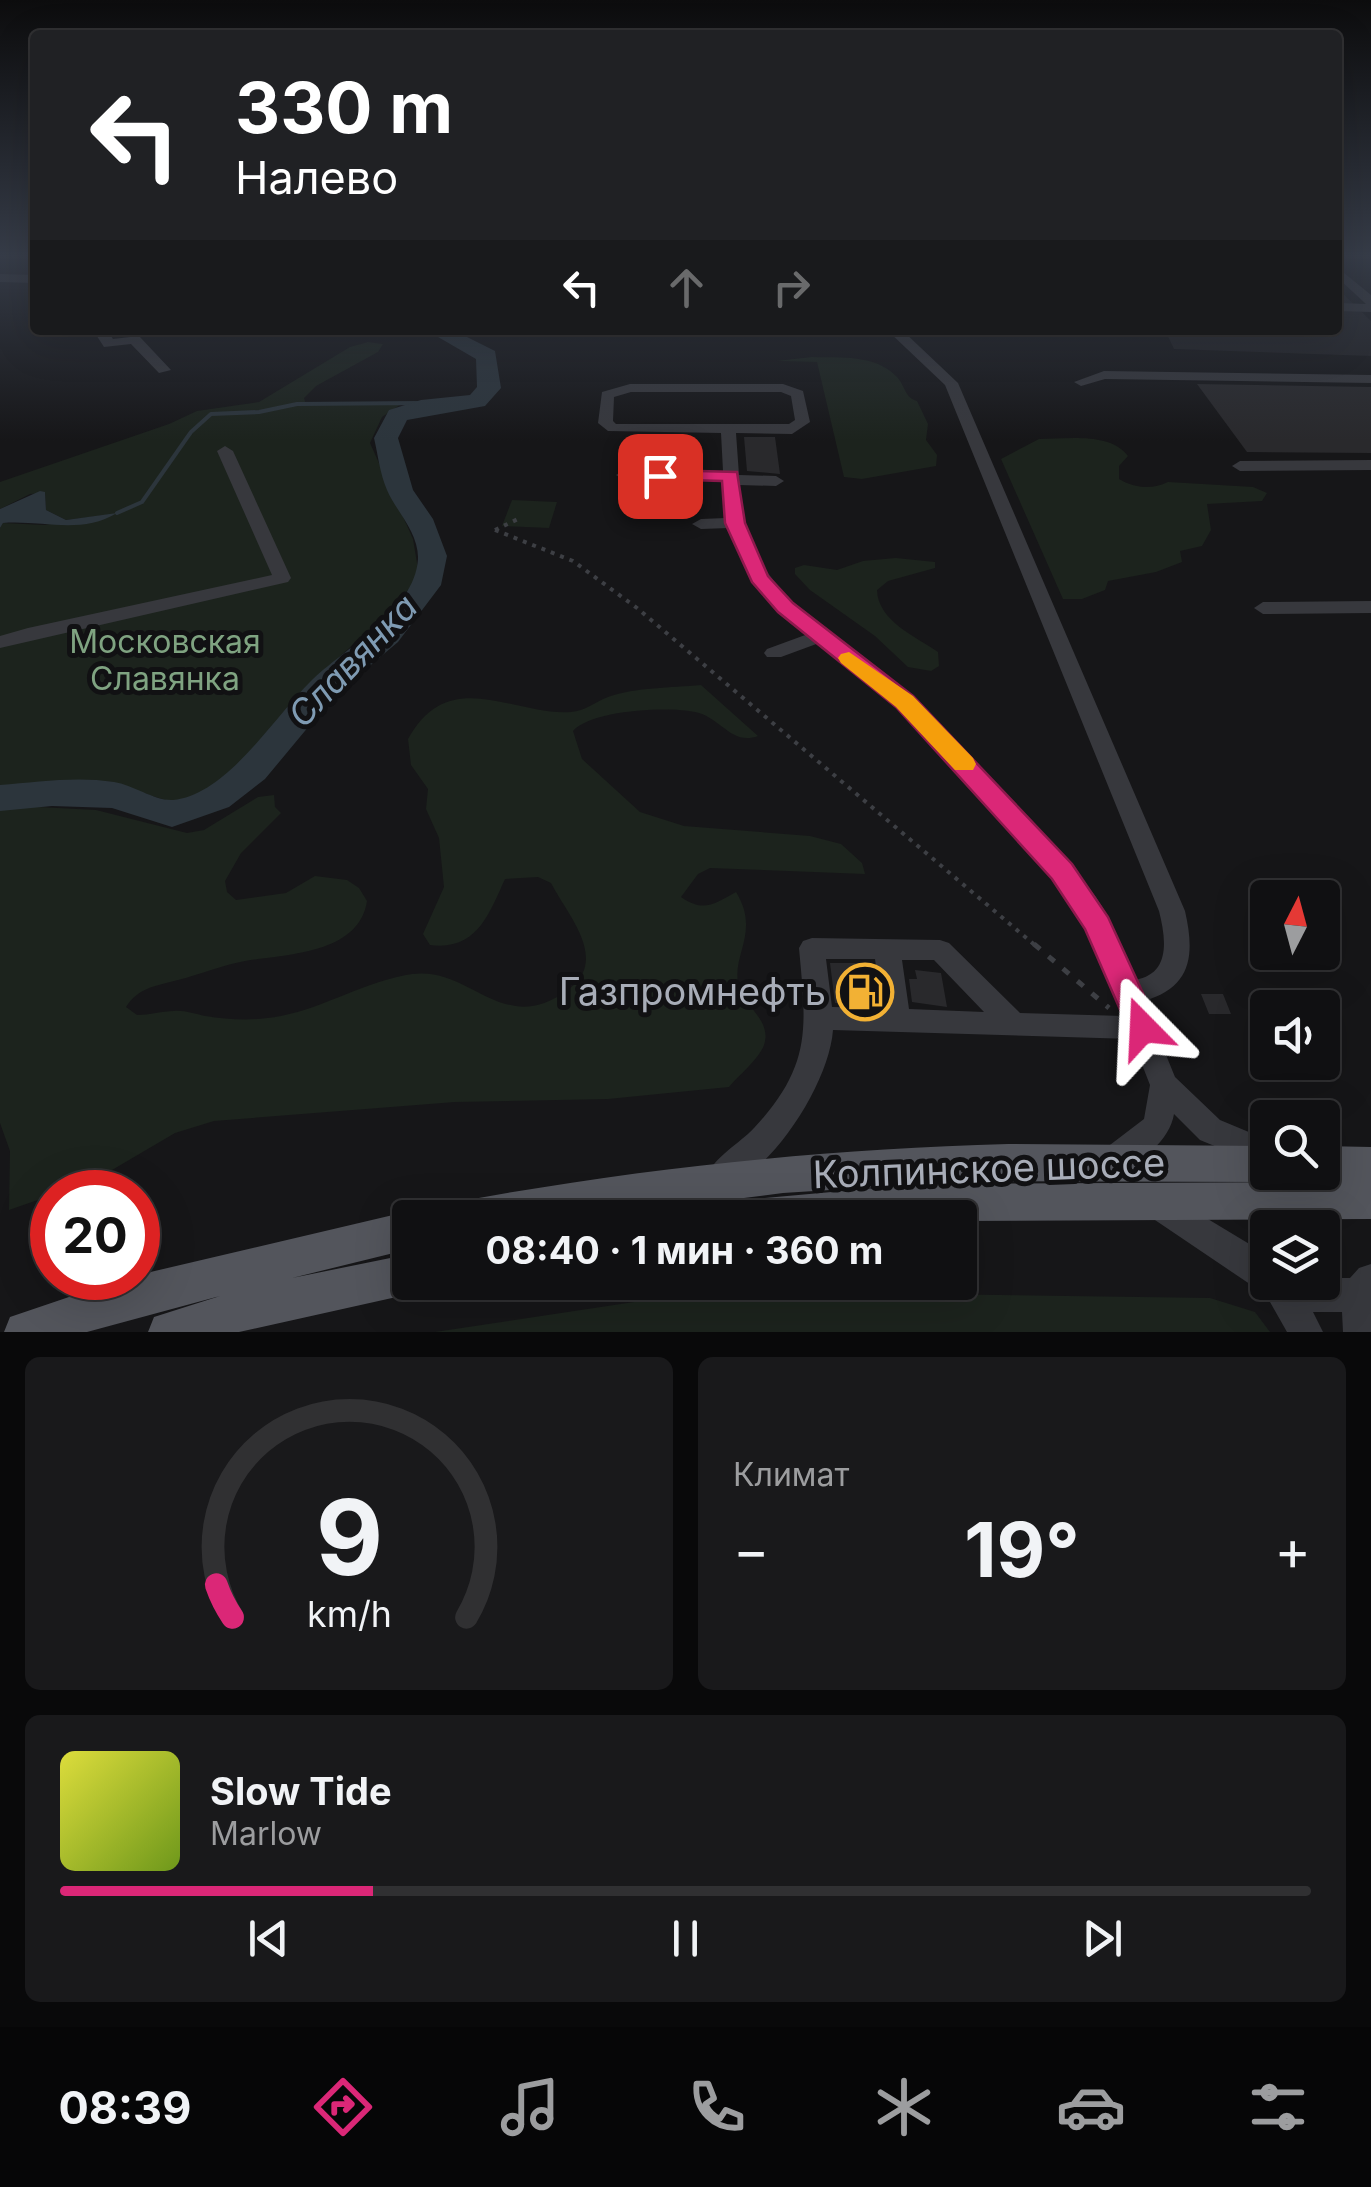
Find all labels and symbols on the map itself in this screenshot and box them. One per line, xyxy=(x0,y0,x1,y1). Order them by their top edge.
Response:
pin xyxy=(618,434,703,519)
water label: Славянка xyxy=(279,585,426,735)
park label: Московская Славянка xyxy=(69,622,261,698)
north arrow xyxy=(1250,880,1340,970)
fuel station icon: Газпромнефть xyxy=(835,962,895,1022)
place label: Газпромнефть xyxy=(559,968,826,1014)
position arrow xyxy=(1091,976,1195,1080)
street label: Колпинское шоссе xyxy=(812,1139,1166,1197)
speed limit sign: 20 xyxy=(30,1170,160,1300)

